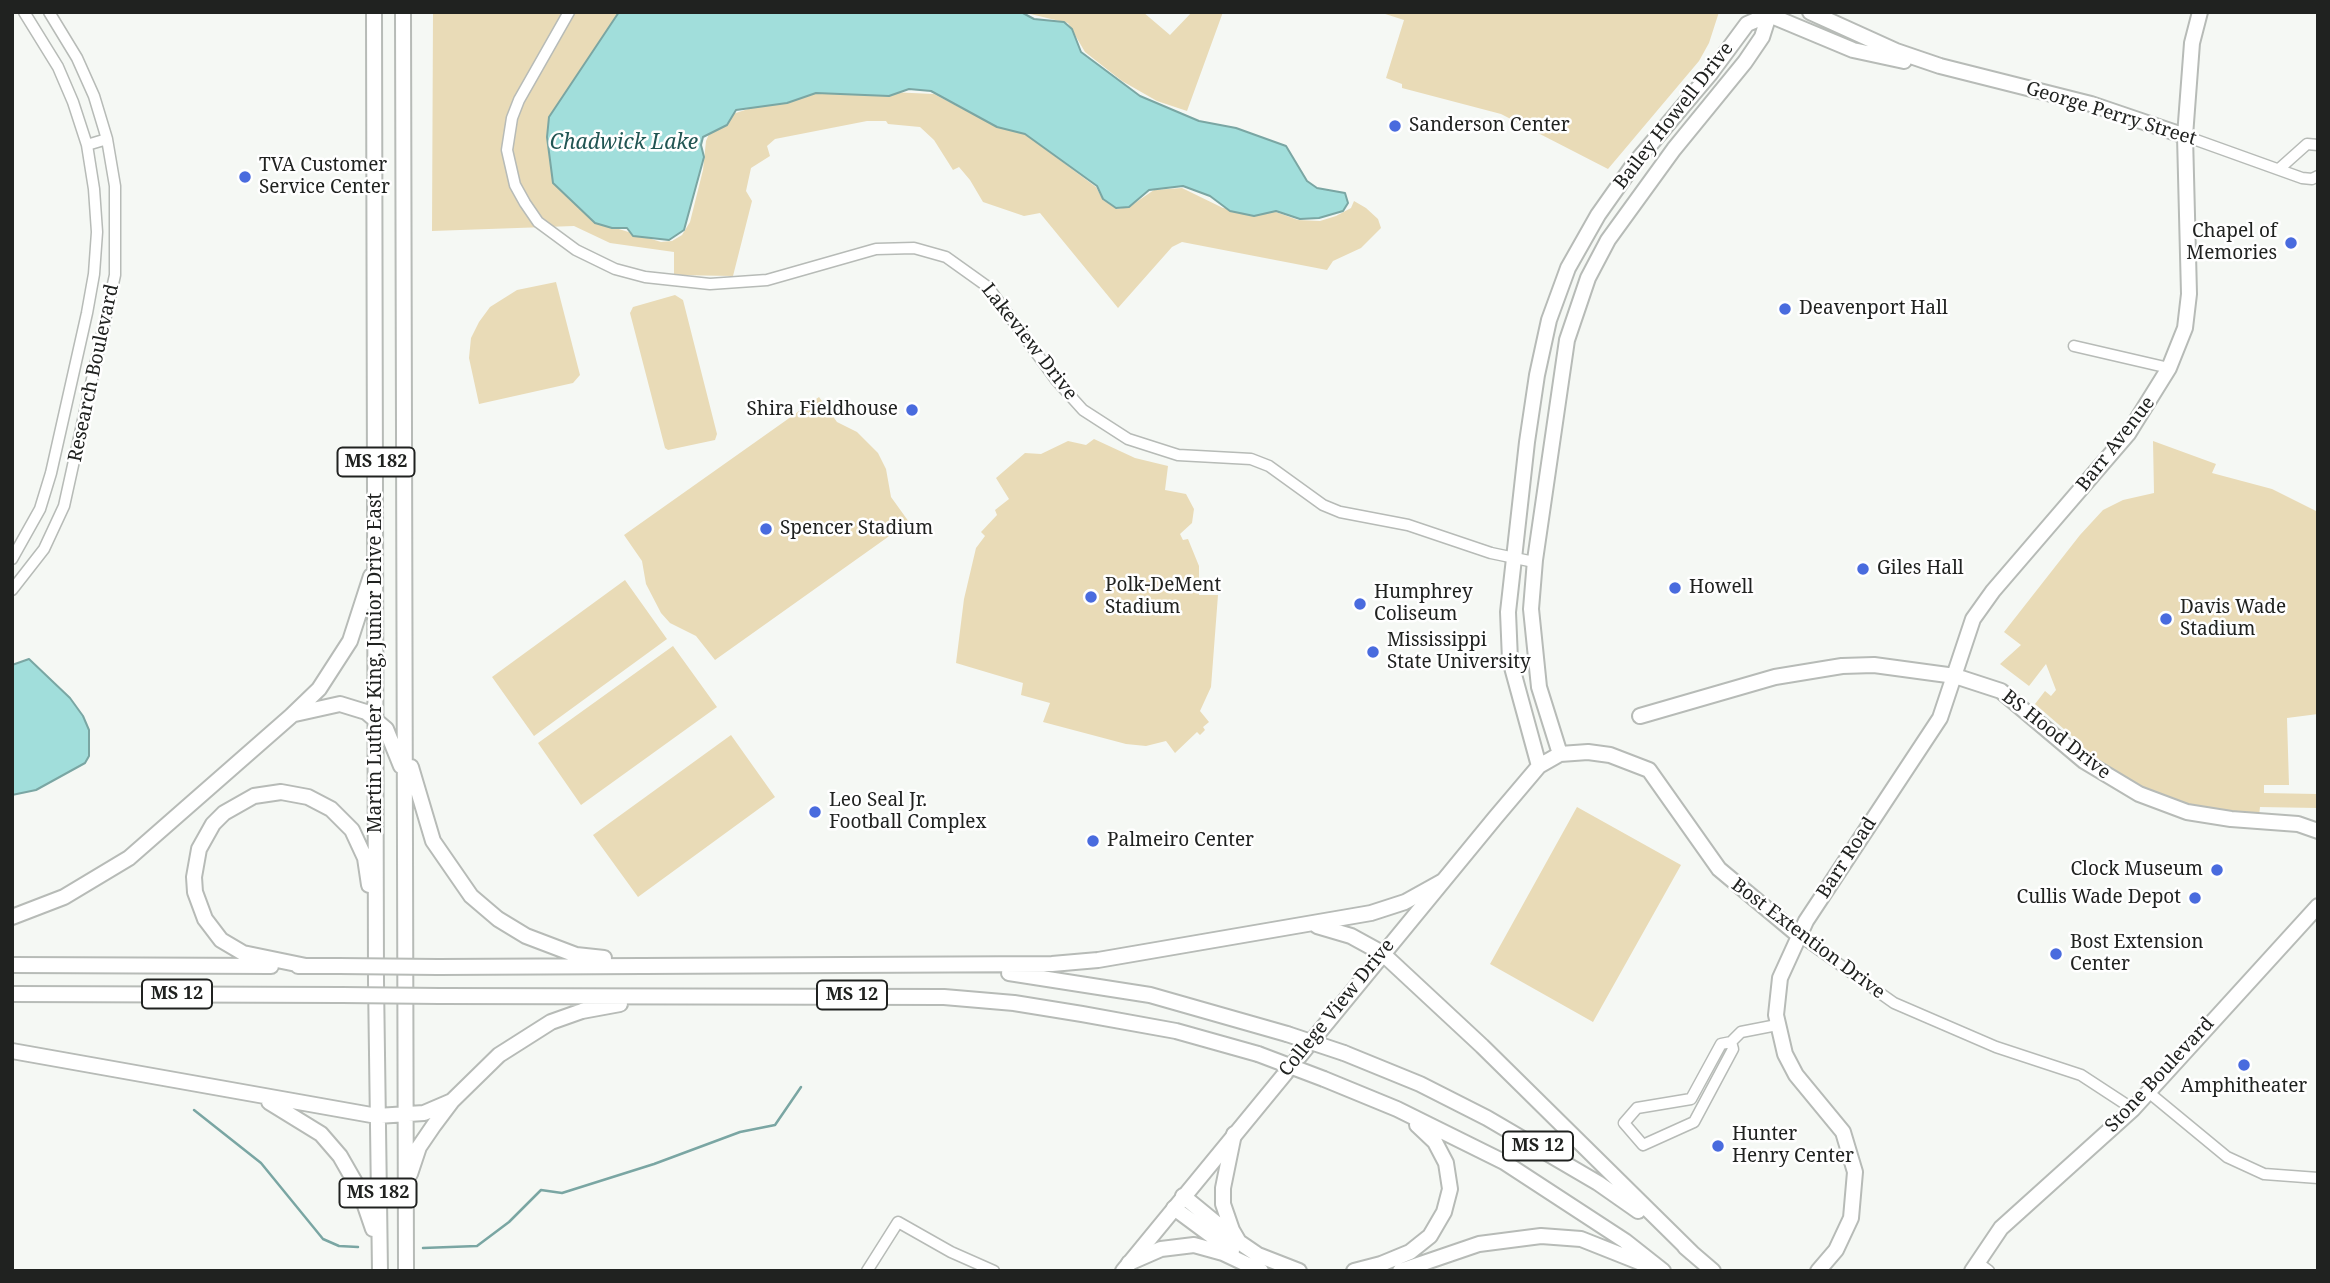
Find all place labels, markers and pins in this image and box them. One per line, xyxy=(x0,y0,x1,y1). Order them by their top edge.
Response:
place label: Sanderson Center xyxy=(1409,115,1570,137)
marker: Sanderson Center xyxy=(1387,118,1403,134)
place label: TVA Customer Service Center xyxy=(259,155,390,199)
marker: TVA Customer Service Center xyxy=(237,169,253,185)
place label: Chapel of Memories xyxy=(2186,221,2277,265)
marker: Chapel of Memories xyxy=(2283,235,2299,251)
place label: Deavenport Hall xyxy=(1799,298,1948,320)
marker: Deavenport Hall xyxy=(1777,301,1793,317)
place label: Shira Fieldhouse xyxy=(746,399,898,421)
marker: Shira Fieldhouse xyxy=(904,402,920,418)
place label: Spencer Stadium xyxy=(780,518,933,540)
marker: Spencer Stadium xyxy=(758,521,774,537)
place label: Giles Hall xyxy=(1877,558,1964,580)
marker: Giles Hall xyxy=(1855,561,1871,577)
place label: Polk-DeMent Stadium xyxy=(1105,575,1221,619)
place label: Howell xyxy=(1689,577,1753,599)
marker: Howell xyxy=(1667,580,1683,596)
place label: Humphrey Coliseum xyxy=(1374,582,1473,626)
marker: Polk-DeMent Stadium xyxy=(1083,589,1099,605)
marker: Humphrey Coliseum xyxy=(1352,596,1368,612)
place label: Davis Wade Stadium xyxy=(2180,597,2286,641)
marker: Davis Wade Stadium xyxy=(2158,611,2174,627)
place label: Mississippi State University xyxy=(1387,630,1531,674)
marker: Mississippi State University xyxy=(1365,644,1381,660)
place label: Leo Seal Jr. Football Complex xyxy=(829,790,986,834)
marker: Leo Seal Jr. Football Complex xyxy=(807,804,823,820)
place label: Palmeiro Center xyxy=(1107,830,1254,852)
marker: Palmeiro Center xyxy=(1085,833,1101,849)
place label: Clock Museum xyxy=(2070,859,2203,881)
marker: Clock Museum xyxy=(2209,862,2225,878)
place label: Cullis Wade Depot xyxy=(2017,887,2181,909)
marker: Cullis Wade Depot xyxy=(2187,890,2203,906)
place label: Bost Extension Center xyxy=(2070,932,2203,976)
marker: Bost Extension Center xyxy=(2048,946,2064,962)
marker: Amphitheater xyxy=(2236,1057,2252,1073)
place label: Amphitheater xyxy=(2181,1076,2307,1098)
place label: Hunter Henry Center xyxy=(1732,1124,1854,1168)
marker: Hunter Henry Center xyxy=(1710,1138,1726,1154)

